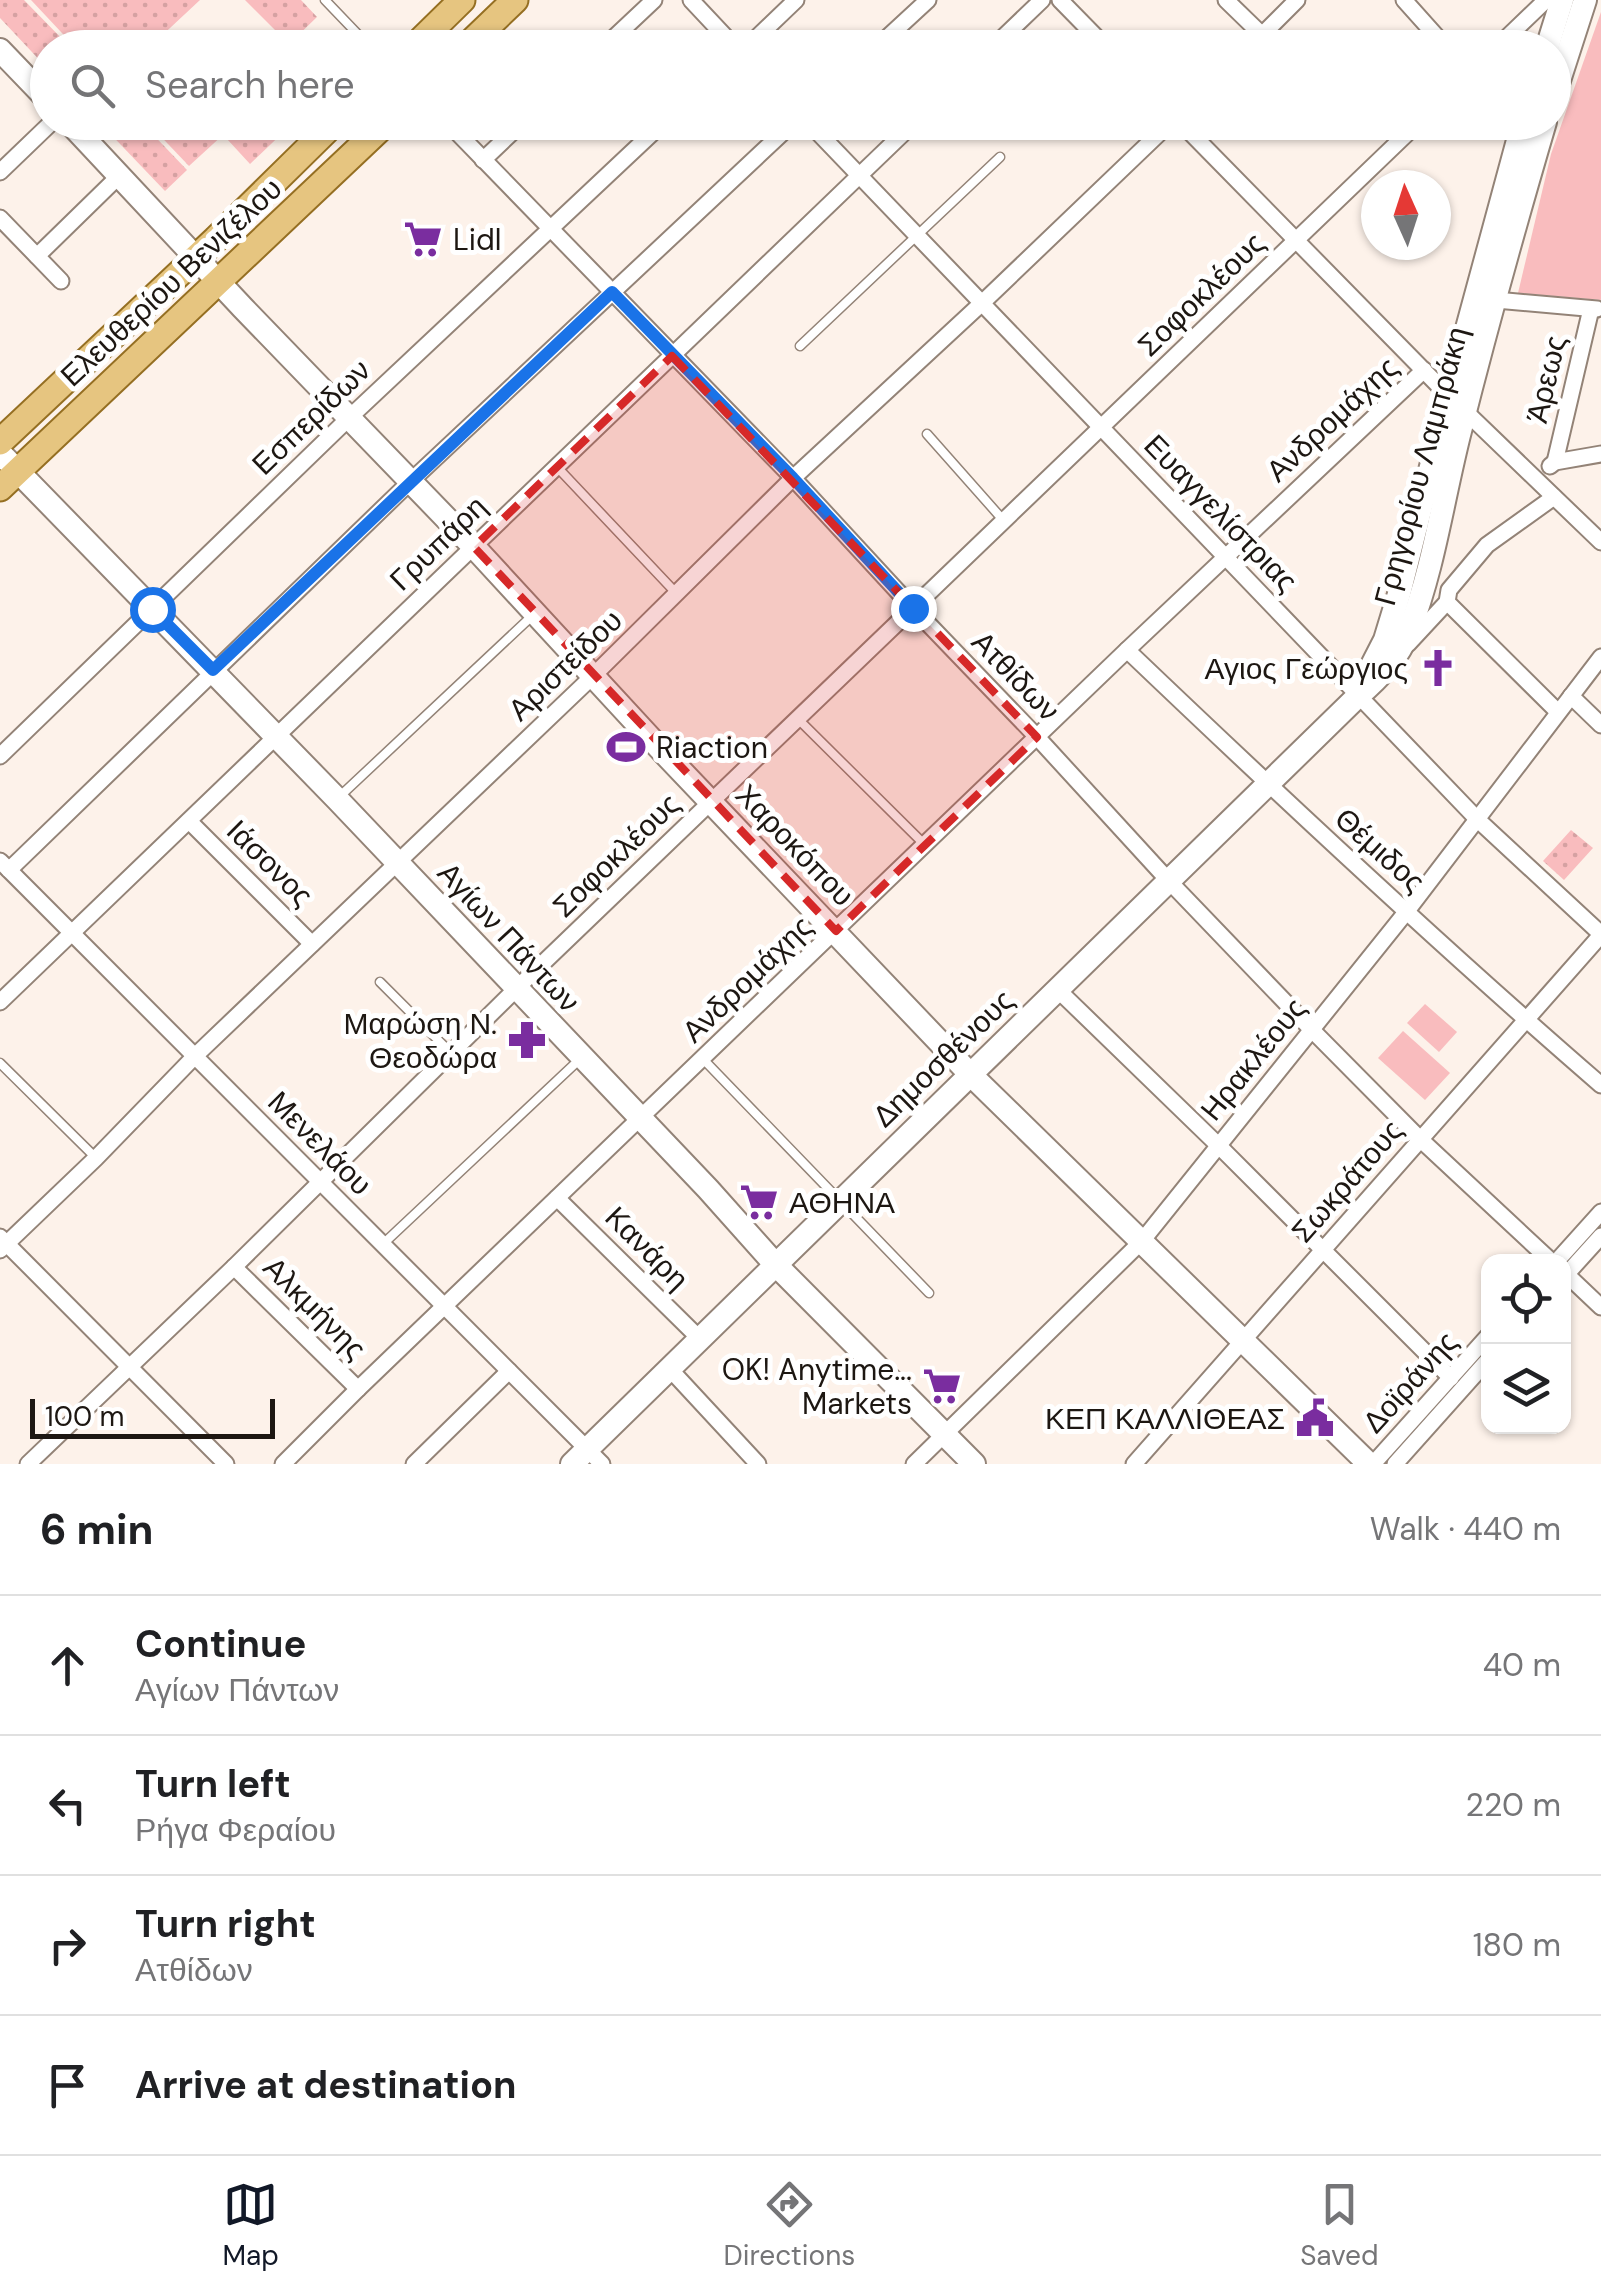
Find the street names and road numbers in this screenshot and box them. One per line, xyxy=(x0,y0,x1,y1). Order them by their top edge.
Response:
street label: Ελευθερίου Βενιζέλου xyxy=(52,169,290,395)
street label: Σοφοκλέους xyxy=(1129,224,1273,364)
street label: Γρηγορίου Λαμπράκη xyxy=(1365,322,1477,610)
street label: Άρεως xyxy=(1517,332,1575,426)
street label: Ανδρομάχης xyxy=(1258,348,1406,490)
street label: Εσπερίδων xyxy=(243,351,379,483)
street label: Ευαγγελίστριας xyxy=(1136,426,1306,600)
street label: Γρυπάρη xyxy=(381,487,495,599)
street label: Αριστείδου xyxy=(500,601,630,729)
street label: Ατθίδων xyxy=(964,623,1068,729)
street label: Χαροκόπου xyxy=(727,776,863,914)
street label: Σοφοκλέους xyxy=(544,785,688,925)
street label: Θέμιδος xyxy=(1327,799,1433,901)
street label: Ιάσονος xyxy=(218,811,322,915)
street label: Αγίων Πάντων xyxy=(429,854,589,1020)
street label: Ανδρομάχης xyxy=(674,907,820,1051)
street label: Δημοσθένους xyxy=(864,981,1022,1135)
street label: Ηρακλέους xyxy=(1192,990,1314,1128)
street label: Μενελάου xyxy=(260,1083,380,1203)
street label: Σωκράτους xyxy=(1283,1111,1411,1251)
street label: Κανάρη xyxy=(597,1198,697,1298)
street label: Αλκμήνης xyxy=(255,1248,375,1368)
street label: Δοϊράνης xyxy=(1354,1323,1466,1441)

